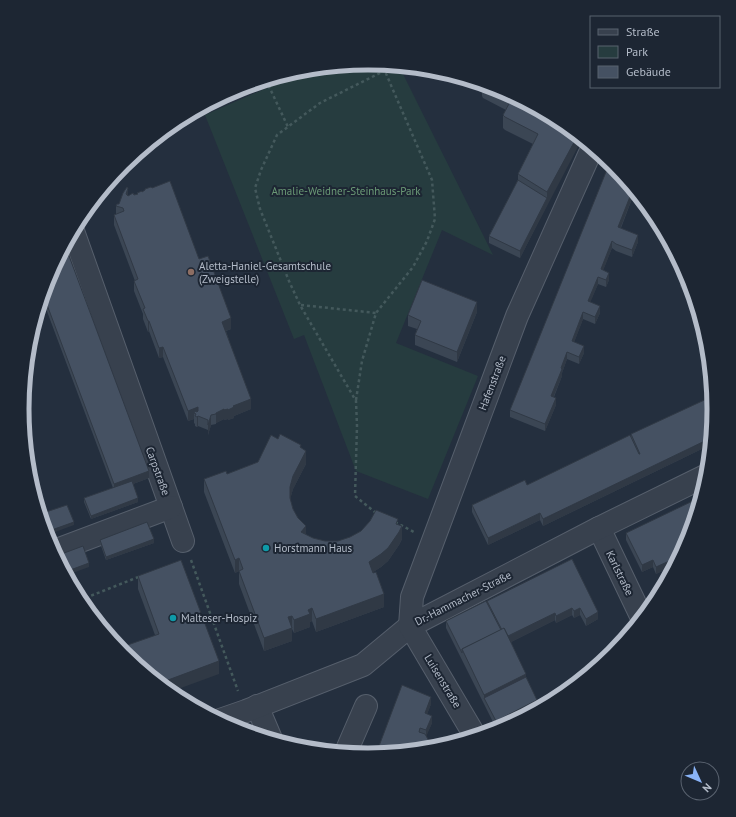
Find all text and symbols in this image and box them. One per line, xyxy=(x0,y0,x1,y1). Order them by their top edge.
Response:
legend xyxy=(590,16,720,88)
text: Straße xyxy=(626,24,660,39)
text: Park xyxy=(626,44,648,59)
text: Gebäude xyxy=(626,64,671,79)
park label: Amalie-Weidner-Steinhaus-Park xyxy=(271,184,421,198)
place label: Aletta-Haniel-Gesamtschule (Zweigstelle) xyxy=(199,259,331,286)
marker: Aletta-Haniel-Gesamtschule (Zweigstelle) xyxy=(186,267,196,277)
street label: Hafenstraße xyxy=(475,353,509,412)
street label: Carpstraße xyxy=(143,445,173,498)
place label: Horstmann Haus xyxy=(274,541,353,555)
marker: Horstmann Haus xyxy=(261,543,271,553)
street label: Karlstraße xyxy=(603,548,637,598)
street label: Dr.-Hammacher-Straße xyxy=(412,567,514,628)
place label: Malteser-Hospiz xyxy=(181,611,257,625)
marker: Malteser-Hospiz xyxy=(168,613,178,623)
street label: Luisenstraße xyxy=(421,652,465,711)
north arrow xyxy=(680,761,720,801)
text: N xyxy=(700,780,715,795)

